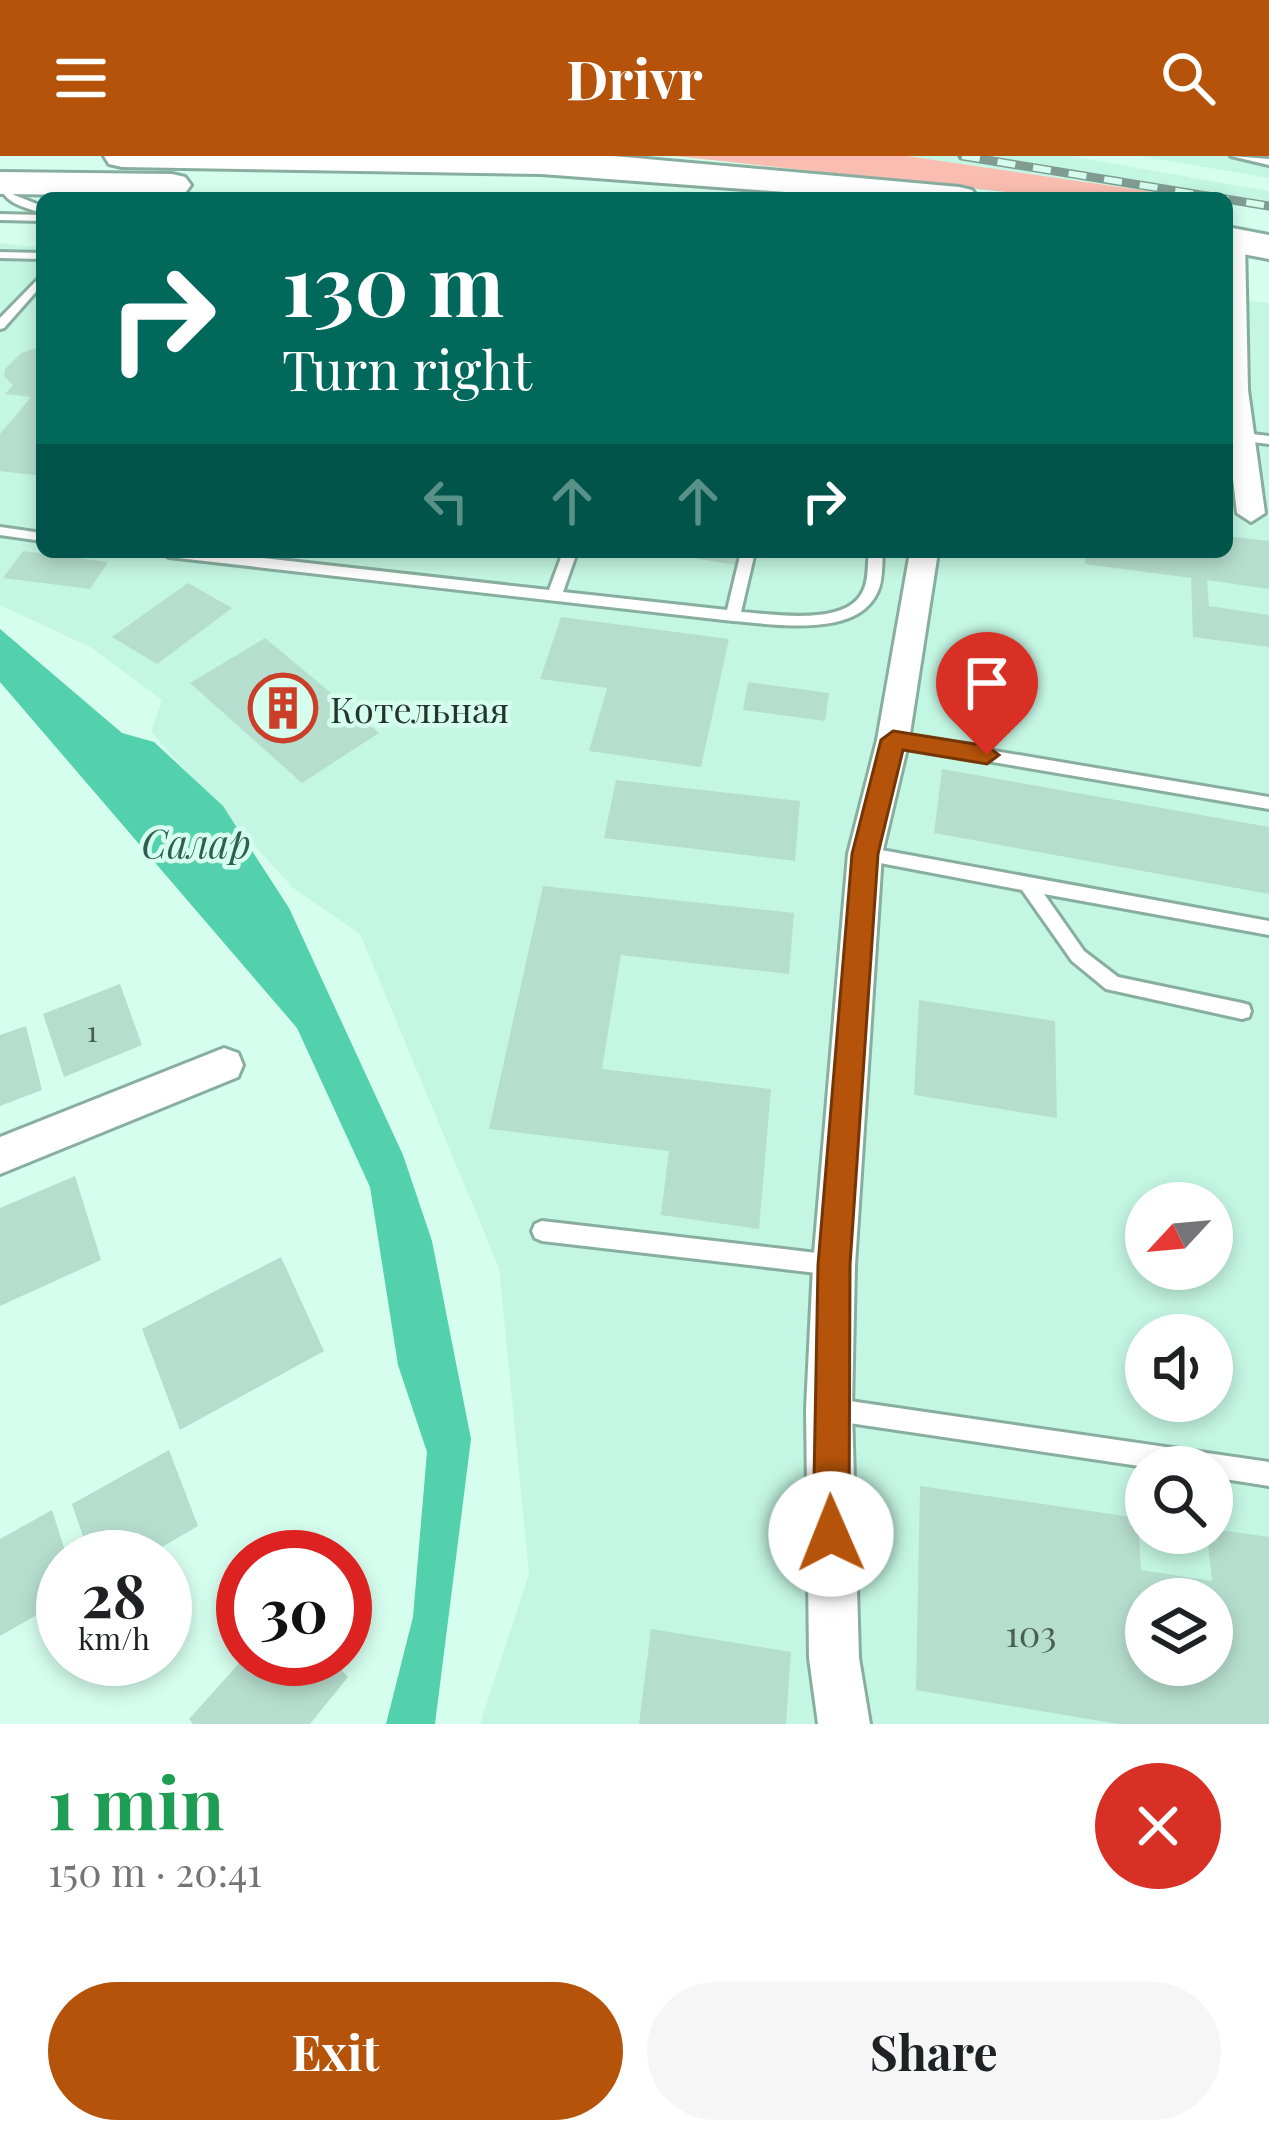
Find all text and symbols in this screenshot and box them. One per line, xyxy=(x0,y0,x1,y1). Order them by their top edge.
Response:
text: Drivr xyxy=(566,42,703,114)
icon: menu xyxy=(48,45,114,111)
icon: search xyxy=(1155,45,1221,111)
text: 130 m xyxy=(282,226,504,338)
icon: right xyxy=(84,240,240,396)
text: Turn right xyxy=(282,333,532,405)
icon: left xyxy=(413,468,479,534)
icon: ahead xyxy=(539,468,605,534)
icon: ahead xyxy=(665,468,731,534)
icon: right xyxy=(791,468,857,534)
pin xyxy=(936,632,1038,755)
icon: arrive xyxy=(954,650,1020,716)
building icon: Котельная xyxy=(248,673,318,743)
place label: Котельная xyxy=(330,684,509,732)
water label: Салар xyxy=(141,816,251,868)
house number: 1 xyxy=(86,1010,98,1050)
north arrow xyxy=(1125,1182,1233,1290)
map controls xyxy=(1125,1182,1233,1686)
button: sound xyxy=(1125,1314,1233,1422)
button: search xyxy=(1125,1446,1233,1554)
position arrow xyxy=(768,1471,894,1597)
speed limit sign: 30 xyxy=(216,1530,372,1686)
text: 28 xyxy=(81,1553,147,1633)
button: layers xyxy=(1125,1578,1233,1686)
house number: 103 xyxy=(1005,1608,1057,1656)
text: km/h xyxy=(78,1618,150,1658)
text: 1 min xyxy=(48,1752,224,1848)
button: close xyxy=(1095,1763,1221,1889)
text: 150 m · 20:41 xyxy=(48,1845,262,1897)
button: Exit xyxy=(48,1982,623,2120)
button: Share xyxy=(647,1982,1221,2120)

